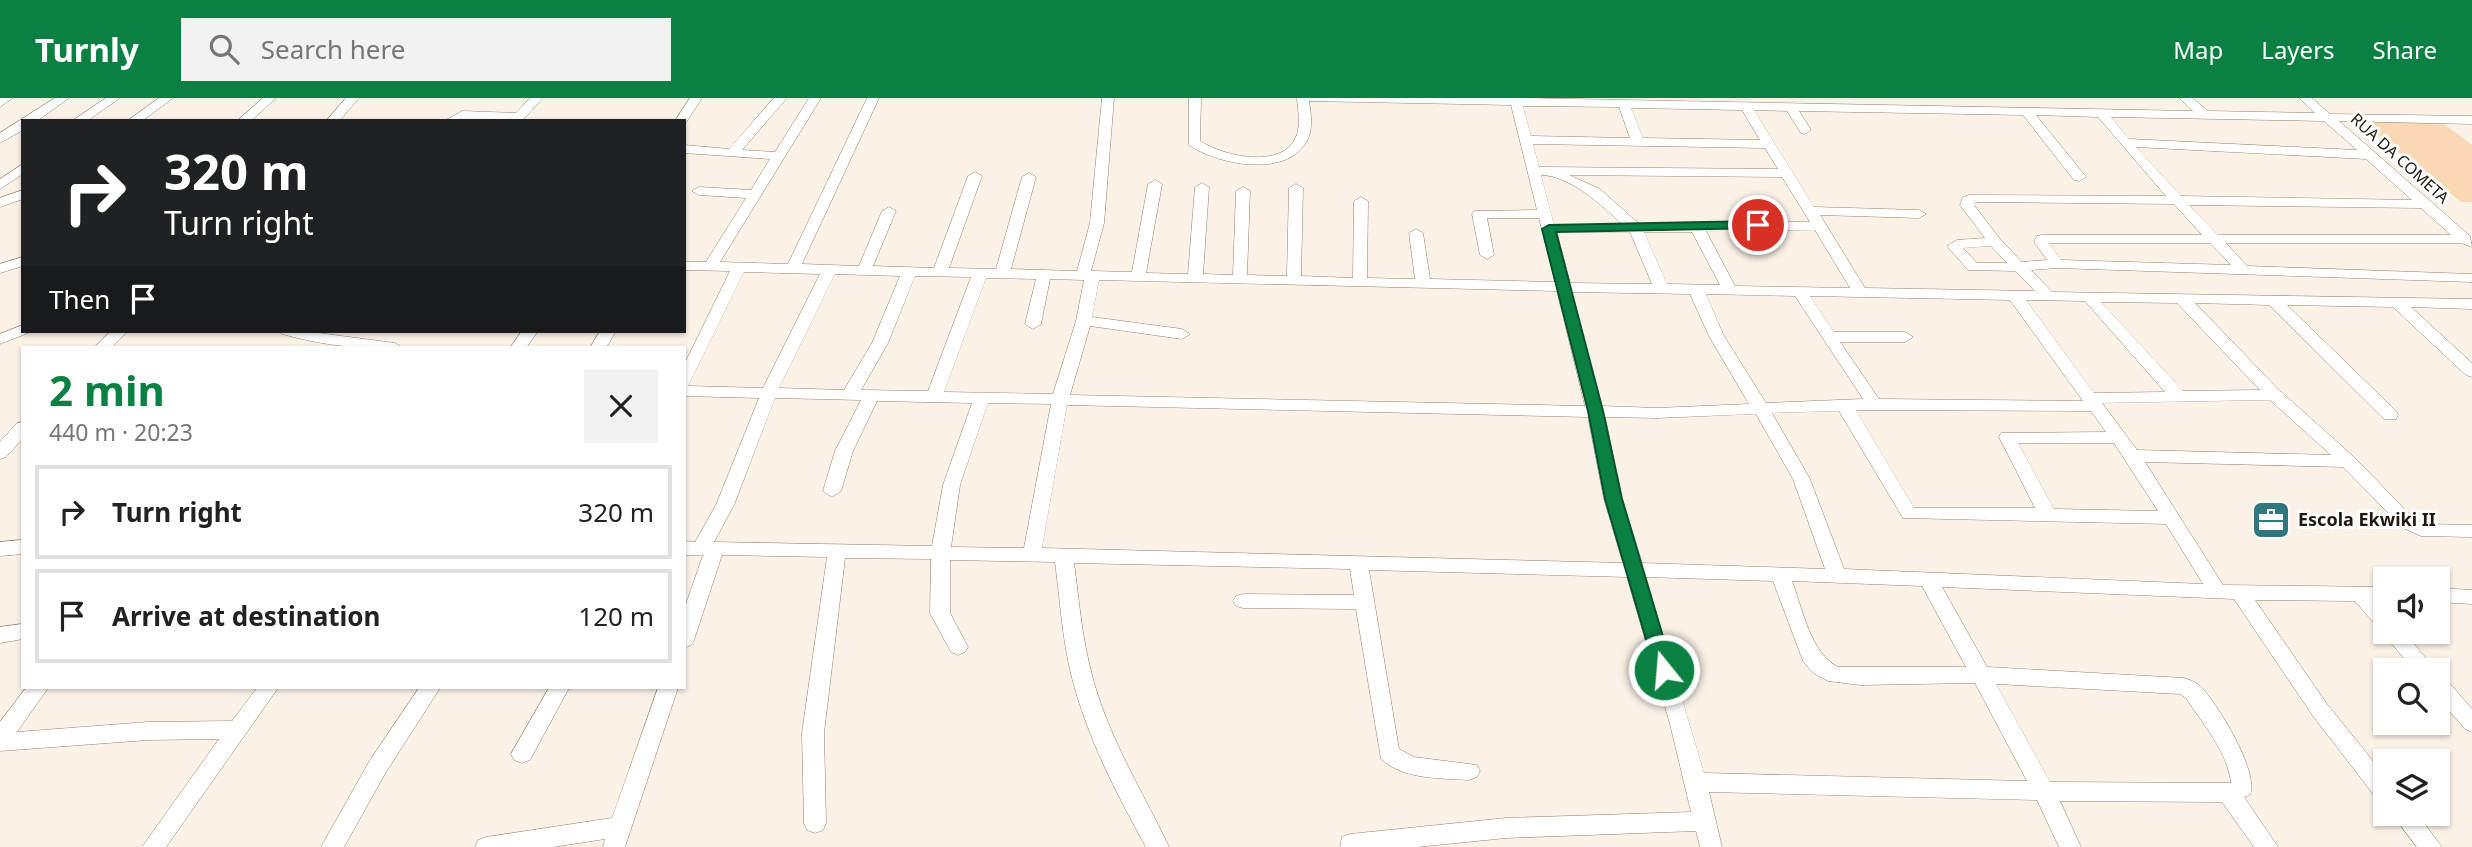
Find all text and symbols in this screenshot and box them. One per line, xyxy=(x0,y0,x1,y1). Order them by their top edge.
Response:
search box xyxy=(181,18,671,81)
text: Turnly xyxy=(35,27,139,72)
icon: search xyxy=(205,30,243,68)
text: Search here xyxy=(261,31,405,67)
text: Map xyxy=(2173,33,2223,66)
text: Layers xyxy=(2261,33,2335,66)
text: Share xyxy=(2373,33,2437,66)
street label: RUA DA COMETA xyxy=(2346,108,2454,209)
text: 320 m xyxy=(164,138,309,204)
icon: right xyxy=(49,147,140,238)
pin xyxy=(1728,195,1788,255)
text: Turn right xyxy=(164,201,314,244)
icon: arrive xyxy=(1739,206,1777,244)
icon: arrive xyxy=(124,280,162,318)
text: Then xyxy=(49,281,110,317)
text: 2 min xyxy=(49,361,165,418)
button: close xyxy=(584,369,658,443)
text: 440 m · 20:23 xyxy=(49,416,193,448)
icon: right xyxy=(53,493,91,531)
text: Turn right xyxy=(112,494,242,530)
text: 320 m xyxy=(578,494,654,530)
office icon: Escola Ekwiki II xyxy=(2250,499,2292,541)
place label: Escola Ekwiki II xyxy=(2298,507,2436,531)
map controls xyxy=(2373,567,2450,826)
button: sound xyxy=(2373,567,2450,644)
icon: arrive xyxy=(53,597,91,635)
text: Arrive at destination xyxy=(112,598,381,634)
text: 120 m xyxy=(578,598,654,634)
position arrow xyxy=(1627,633,1701,707)
button: search xyxy=(2373,658,2450,735)
button: layers xyxy=(2373,749,2450,826)

